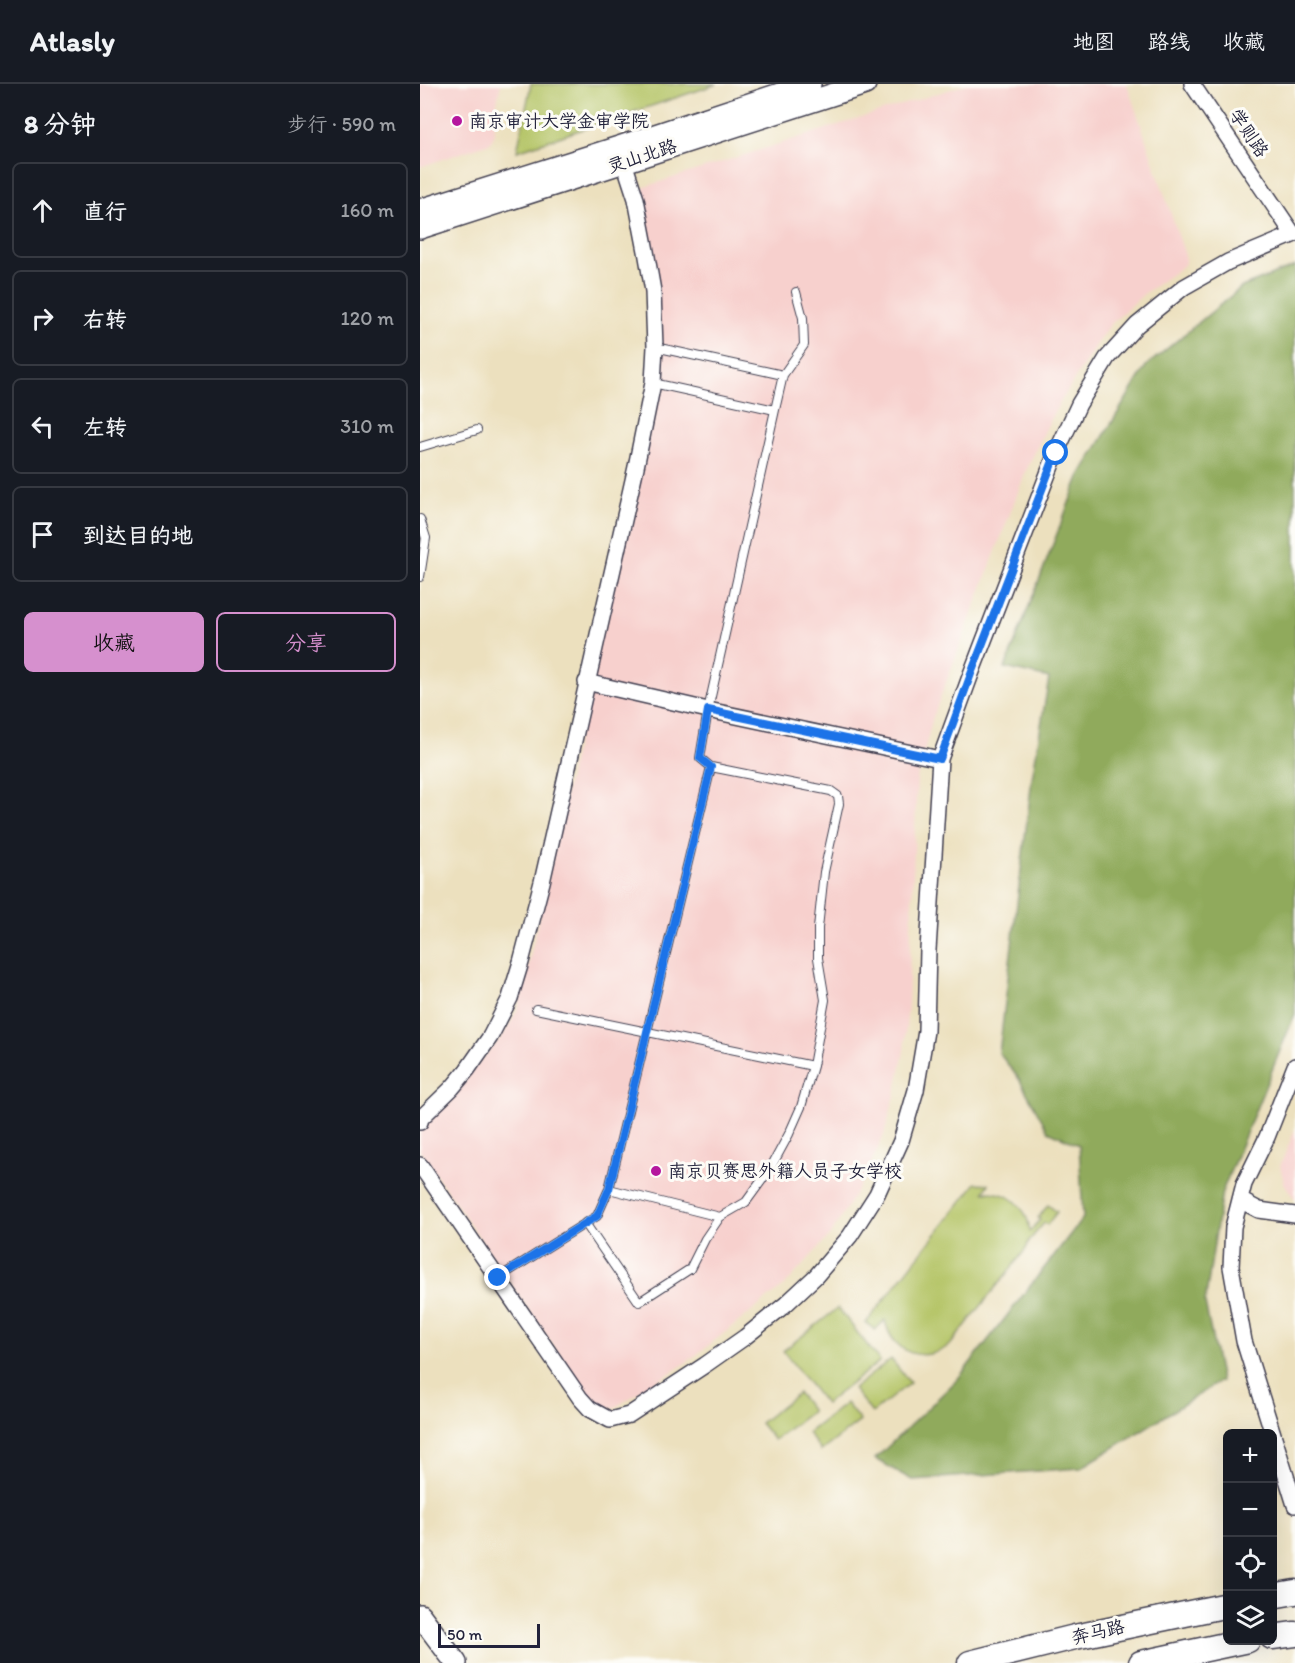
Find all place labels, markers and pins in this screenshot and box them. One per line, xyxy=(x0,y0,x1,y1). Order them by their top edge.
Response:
place label: 南京审计大学金审学院 xyxy=(469,110,649,132)
marker: 南京审计大学金审学院 xyxy=(450,114,464,128)
place label: 南京贝赛思外籍人员子女学校 xyxy=(668,1160,902,1182)
marker: 南京贝赛思外籍人员子女学校 xyxy=(649,1164,663,1178)

